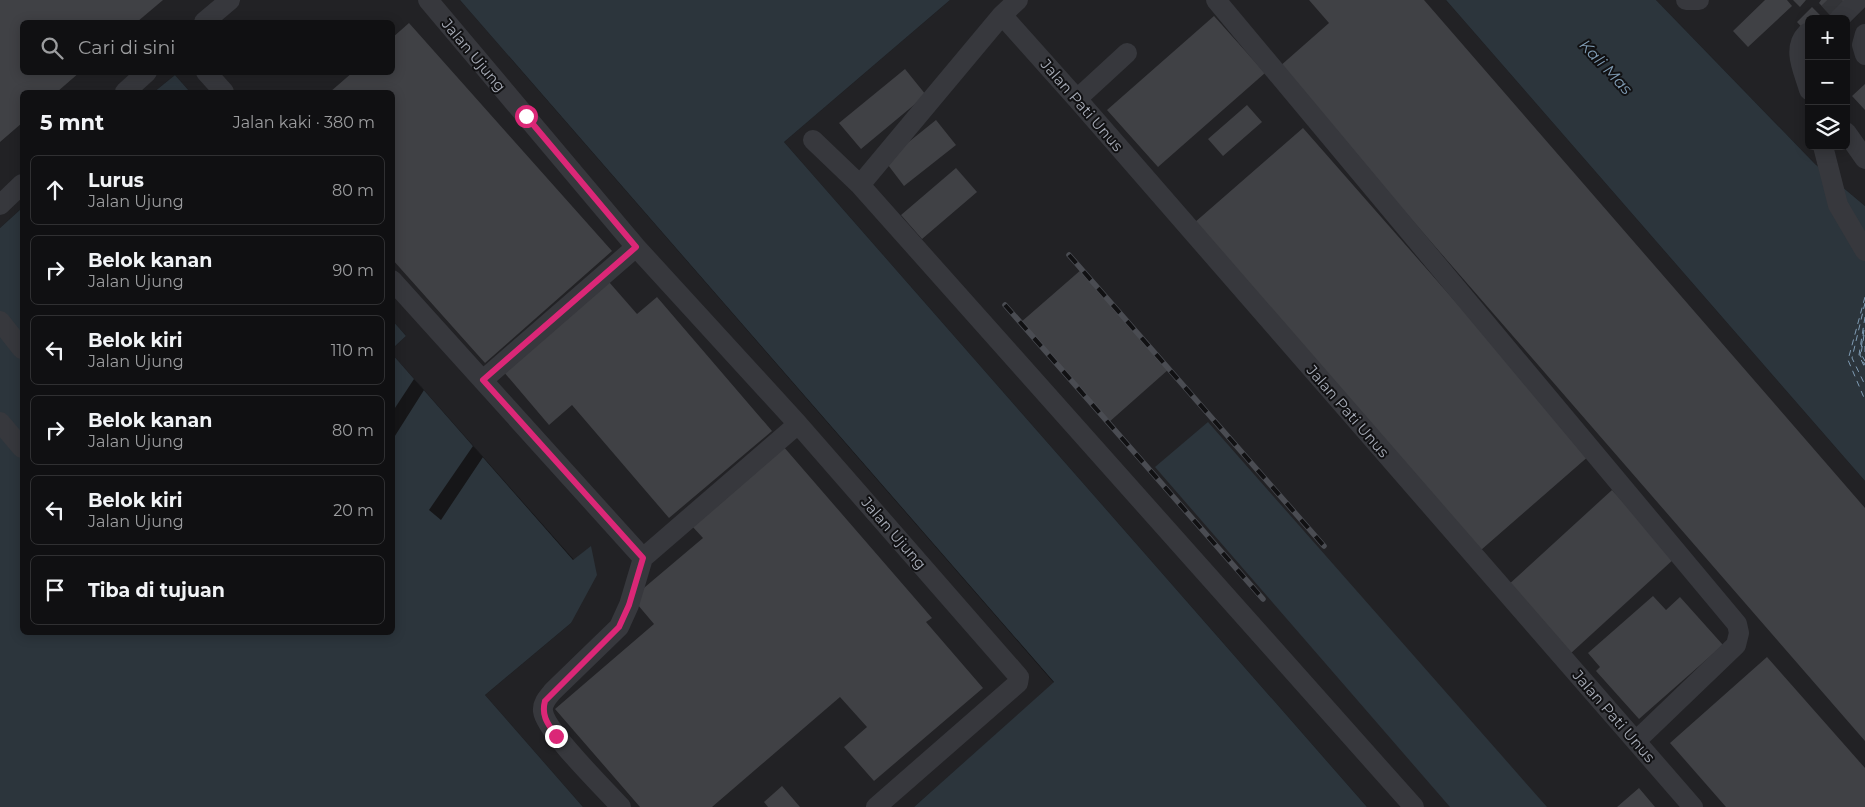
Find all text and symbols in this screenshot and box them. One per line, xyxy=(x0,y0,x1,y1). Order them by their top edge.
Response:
street label: Jalan Ujung xyxy=(437,14,510,95)
map controls xyxy=(1805,15,1850,150)
button: + xyxy=(1805,15,1850,60)
search box xyxy=(20,20,395,75)
icon: search xyxy=(38,34,66,62)
water label: Kali Mas xyxy=(1576,35,1636,99)
text: Cari di sini xyxy=(78,36,175,59)
street label: Jalan Pati Unus xyxy=(1036,54,1127,155)
button: − xyxy=(1805,60,1850,105)
route start xyxy=(515,105,538,128)
button: layers xyxy=(1805,105,1850,150)
text: 5 mnt xyxy=(40,110,104,135)
text: Jalan kaki · 380 m xyxy=(233,113,375,132)
text: Lurus xyxy=(88,169,144,192)
icon: ahead xyxy=(41,176,69,204)
text: 80 m xyxy=(332,181,374,200)
text: Jalan Ujung xyxy=(88,192,184,211)
text: Belok kanan xyxy=(88,249,212,272)
icon: right xyxy=(41,256,69,284)
text: 90 m xyxy=(332,261,374,280)
text: Jalan Ujung xyxy=(88,272,184,291)
text: Belok kiri xyxy=(88,329,183,352)
icon: left xyxy=(41,336,69,364)
text: 110 m xyxy=(331,341,374,360)
text: Jalan Ujung xyxy=(88,352,184,371)
street label: Jalan Pati Unus xyxy=(1302,360,1393,461)
text: Belok kanan xyxy=(88,409,212,432)
icon: right xyxy=(41,416,69,444)
text: 80 m xyxy=(332,421,374,440)
text: Jalan Ujung xyxy=(88,432,184,451)
text: Belok kiri xyxy=(88,489,183,512)
street label: Jalan Ujung xyxy=(857,492,931,573)
icon: left xyxy=(41,496,69,524)
text: 20 m xyxy=(333,501,374,520)
text: Jalan Ujung xyxy=(88,512,184,531)
icon: arrive xyxy=(41,576,69,604)
text: Tiba di tujuan xyxy=(88,579,225,602)
street label: Jalan Pati Unus xyxy=(1568,665,1659,766)
route end xyxy=(545,725,568,748)

